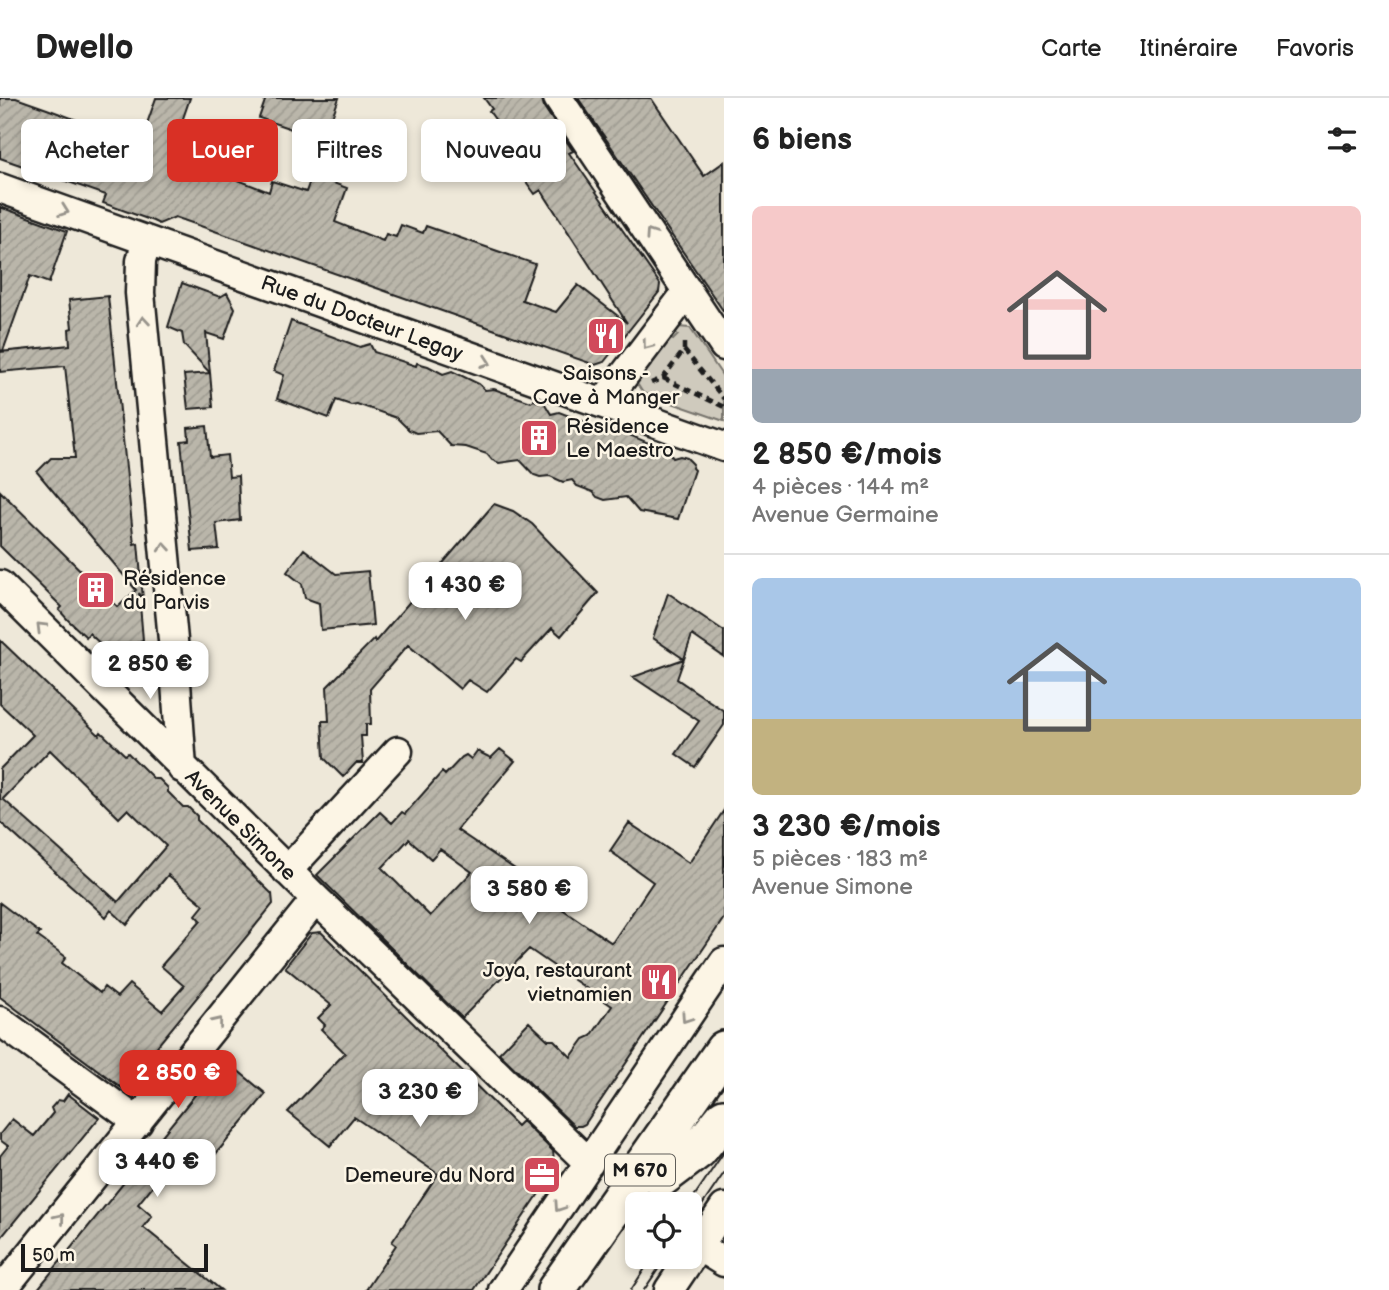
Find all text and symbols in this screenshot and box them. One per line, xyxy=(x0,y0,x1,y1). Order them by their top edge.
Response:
text: Dwello xyxy=(35,28,134,68)
text: Carte xyxy=(1041,34,1102,63)
text: Itinéraire xyxy=(1140,34,1238,63)
text: Favoris xyxy=(1276,34,1354,63)
chip: Acheter xyxy=(21,119,153,182)
chip: Louer xyxy=(167,119,278,182)
chip: Filtres xyxy=(292,119,407,182)
chip: Nouveau xyxy=(421,119,566,182)
icon: filters xyxy=(1323,121,1361,159)
text: 6 biens xyxy=(752,122,852,158)
one-way arrow xyxy=(58,203,70,217)
one-way arrow xyxy=(646,229,658,242)
icon: home xyxy=(994,252,1120,378)
street label: Rue du Docteur Legay xyxy=(258,270,467,367)
one-way arrow xyxy=(136,315,151,326)
restaurant icon: Saisons - Cave à Manger xyxy=(585,315,627,357)
one-way arrow xyxy=(642,338,655,350)
one-way arrow xyxy=(480,354,492,368)
place label: Saisons - Cave à Manger xyxy=(533,361,680,410)
place label: Résidence Le Maestro xyxy=(566,414,674,463)
building icon: Résidence Le Maestro xyxy=(518,417,560,459)
text: 2 850 €/mois xyxy=(752,437,942,473)
text: 4 pièces · 144 m² xyxy=(752,473,929,501)
text: Avenue Germaine xyxy=(752,501,939,529)
one-way arrow xyxy=(157,542,172,553)
pin: 1 430 € xyxy=(400,562,530,622)
place label: Résidence du Parvis xyxy=(123,566,226,615)
building icon: Résidence du Parvis xyxy=(75,569,117,611)
text: 1 430 € xyxy=(425,571,505,599)
one-way arrow xyxy=(36,623,49,636)
icon: home xyxy=(994,624,1120,750)
pin: 2 850 € xyxy=(85,642,215,701)
text: 2 850 € xyxy=(108,650,192,678)
street label: Avenue Simone xyxy=(180,765,301,886)
text: 3 230 €/mois xyxy=(752,809,941,845)
text: 5 pièces · 183 m² xyxy=(752,845,928,873)
pin: 3 580 € xyxy=(464,866,594,926)
text: Avenue Simone xyxy=(752,873,913,901)
text: 3 580 € xyxy=(487,875,571,903)
place label: Joya, restaurant vietnamien xyxy=(483,958,633,1007)
restaurant icon: Joya, restaurant vietnamien xyxy=(638,961,680,1003)
one-way arrow xyxy=(682,1010,694,1023)
one-way arrow xyxy=(210,1017,222,1030)
pin: 2 850 € xyxy=(113,1051,243,1110)
text: 2 850 € xyxy=(136,1059,220,1087)
pin: 3 230 € xyxy=(355,1070,485,1129)
text: 3 230 € xyxy=(378,1078,462,1106)
pin: 3 440 € xyxy=(92,1140,222,1199)
text: 3 440 € xyxy=(115,1148,199,1176)
office icon: Demeure du Nord xyxy=(521,1154,563,1196)
road number: M 670 xyxy=(605,1154,675,1186)
place label: Demeure du Nord xyxy=(344,1163,515,1188)
map controls xyxy=(625,1192,702,1269)
button: locate xyxy=(625,1192,702,1269)
one-way arrow xyxy=(555,1199,567,1212)
one-way arrow xyxy=(52,1213,64,1226)
scale bar xyxy=(21,1241,208,1273)
text: 50 m xyxy=(32,1244,75,1267)

